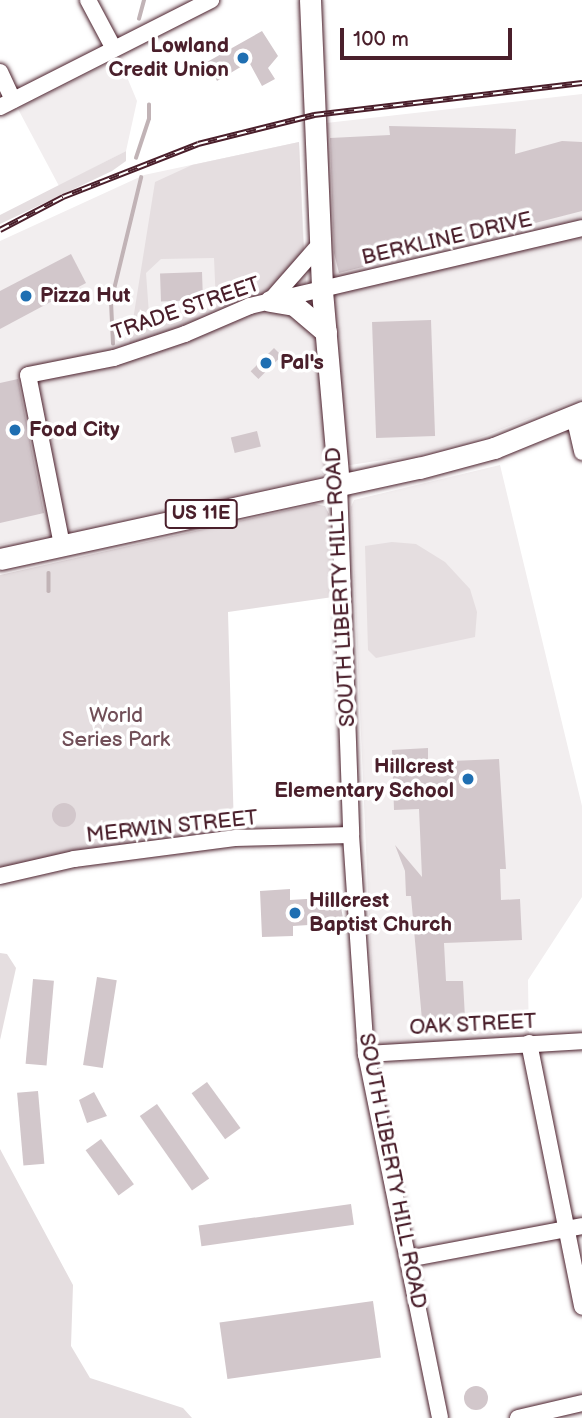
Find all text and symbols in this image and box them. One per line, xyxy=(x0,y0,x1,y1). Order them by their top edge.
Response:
scale bar xyxy=(344,14,516,58)
text: 100 m xyxy=(353,27,409,52)
place label: Lowland Credit Union xyxy=(109,33,229,83)
marker: Lowland Credit Union xyxy=(235,50,251,66)
street label: BERKLINE DRIVE xyxy=(359,207,535,271)
street label: TRADE STREET xyxy=(108,272,264,346)
place label: Pizza Hut xyxy=(40,283,130,309)
marker: Pizza Hut xyxy=(18,288,34,304)
place label: Pal's xyxy=(280,350,324,376)
marker: Pal's xyxy=(258,355,274,371)
place label: Food City xyxy=(29,417,120,443)
marker: Food City xyxy=(7,422,23,438)
street label: SOUTH LIBERTY HILL ROAD xyxy=(321,446,361,728)
road number: US 11E xyxy=(164,499,238,530)
park label: World Series Park xyxy=(62,703,170,753)
place label: Hillcrest Elementary School xyxy=(274,754,454,804)
marker: Hillcrest Elementary School xyxy=(460,771,476,787)
street label: MERWIN STREET xyxy=(85,805,259,849)
place label: Hillcrest Baptist Church xyxy=(309,888,452,938)
marker: Hillcrest Baptist Church xyxy=(287,905,303,921)
street label: OAK STREET xyxy=(409,1009,537,1041)
street label: SOUTH LIBERTY HILL ROAD xyxy=(353,1031,431,1311)

